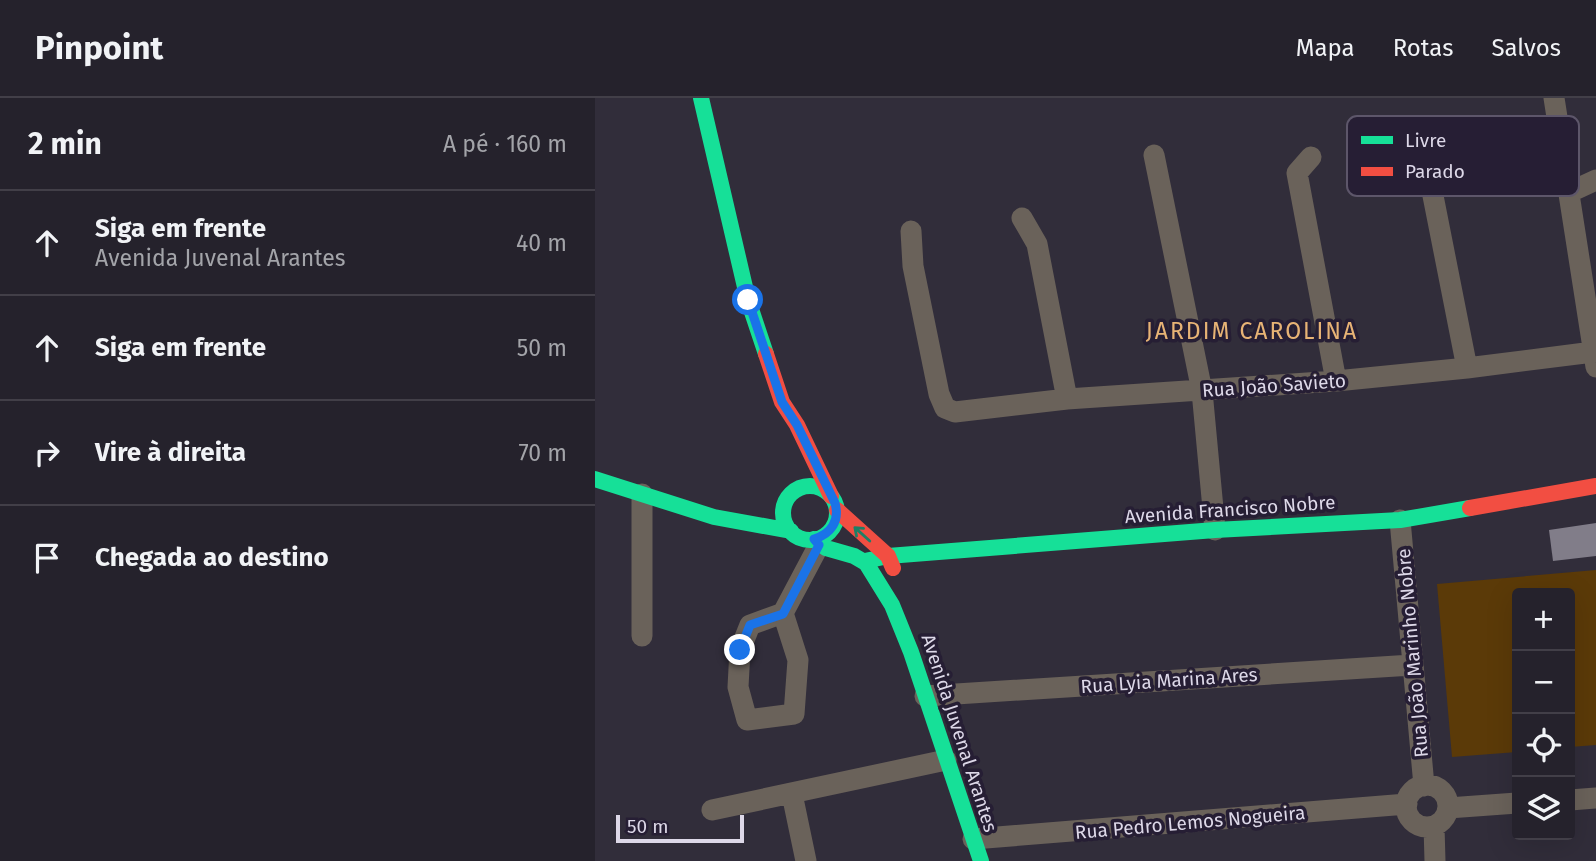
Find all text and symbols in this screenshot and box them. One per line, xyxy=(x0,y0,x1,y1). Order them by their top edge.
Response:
text: Pinpoint xyxy=(35,28,163,68)
text: Mapa xyxy=(1296,34,1355,62)
text: Rotas xyxy=(1393,34,1453,62)
text: Salvos xyxy=(1491,34,1561,62)
legend xyxy=(1347,116,1579,196)
text: 2 min xyxy=(28,126,102,162)
text: Livre xyxy=(1405,129,1446,152)
text: A pé · 160 m xyxy=(443,130,567,158)
text: Parado xyxy=(1405,160,1465,183)
text: Siga em frente xyxy=(95,213,266,244)
icon: ahead xyxy=(28,224,66,262)
text: 40 m xyxy=(516,229,567,257)
text: Avenida Juvenal Arantes xyxy=(95,244,346,272)
route start xyxy=(732,284,763,315)
district label: JARDIM CAROLINA xyxy=(1146,317,1358,345)
icon: ahead xyxy=(28,329,66,367)
text: Siga em frente xyxy=(95,332,266,363)
text: 50 m xyxy=(517,334,567,362)
street label: Rua João Savieto xyxy=(1201,369,1347,402)
icon: right xyxy=(28,434,66,472)
text: Vire à direita xyxy=(95,437,246,468)
text: 70 m xyxy=(518,439,567,467)
street label: Avenida Francisco Nobre xyxy=(1124,491,1336,528)
one-way arrow xyxy=(853,526,871,542)
icon: arrive xyxy=(28,539,66,577)
text: Chegada ao destino xyxy=(95,542,329,573)
street label: Rua João Marinho Nobre xyxy=(1392,547,1433,758)
map controls xyxy=(1512,588,1575,840)
button: + xyxy=(1512,588,1575,651)
street label: Avenida Juvenal Arantes xyxy=(917,631,1002,835)
route end xyxy=(724,634,755,665)
button: − xyxy=(1512,651,1575,714)
street label: Rua Lyia Marina Ares xyxy=(1080,663,1258,698)
button: locate xyxy=(1512,714,1575,777)
button: layers xyxy=(1512,777,1575,840)
street label: Rua Pedro Lemos Nogueira xyxy=(1074,801,1306,844)
scale bar xyxy=(616,812,744,844)
text: 50 m xyxy=(627,815,668,838)

